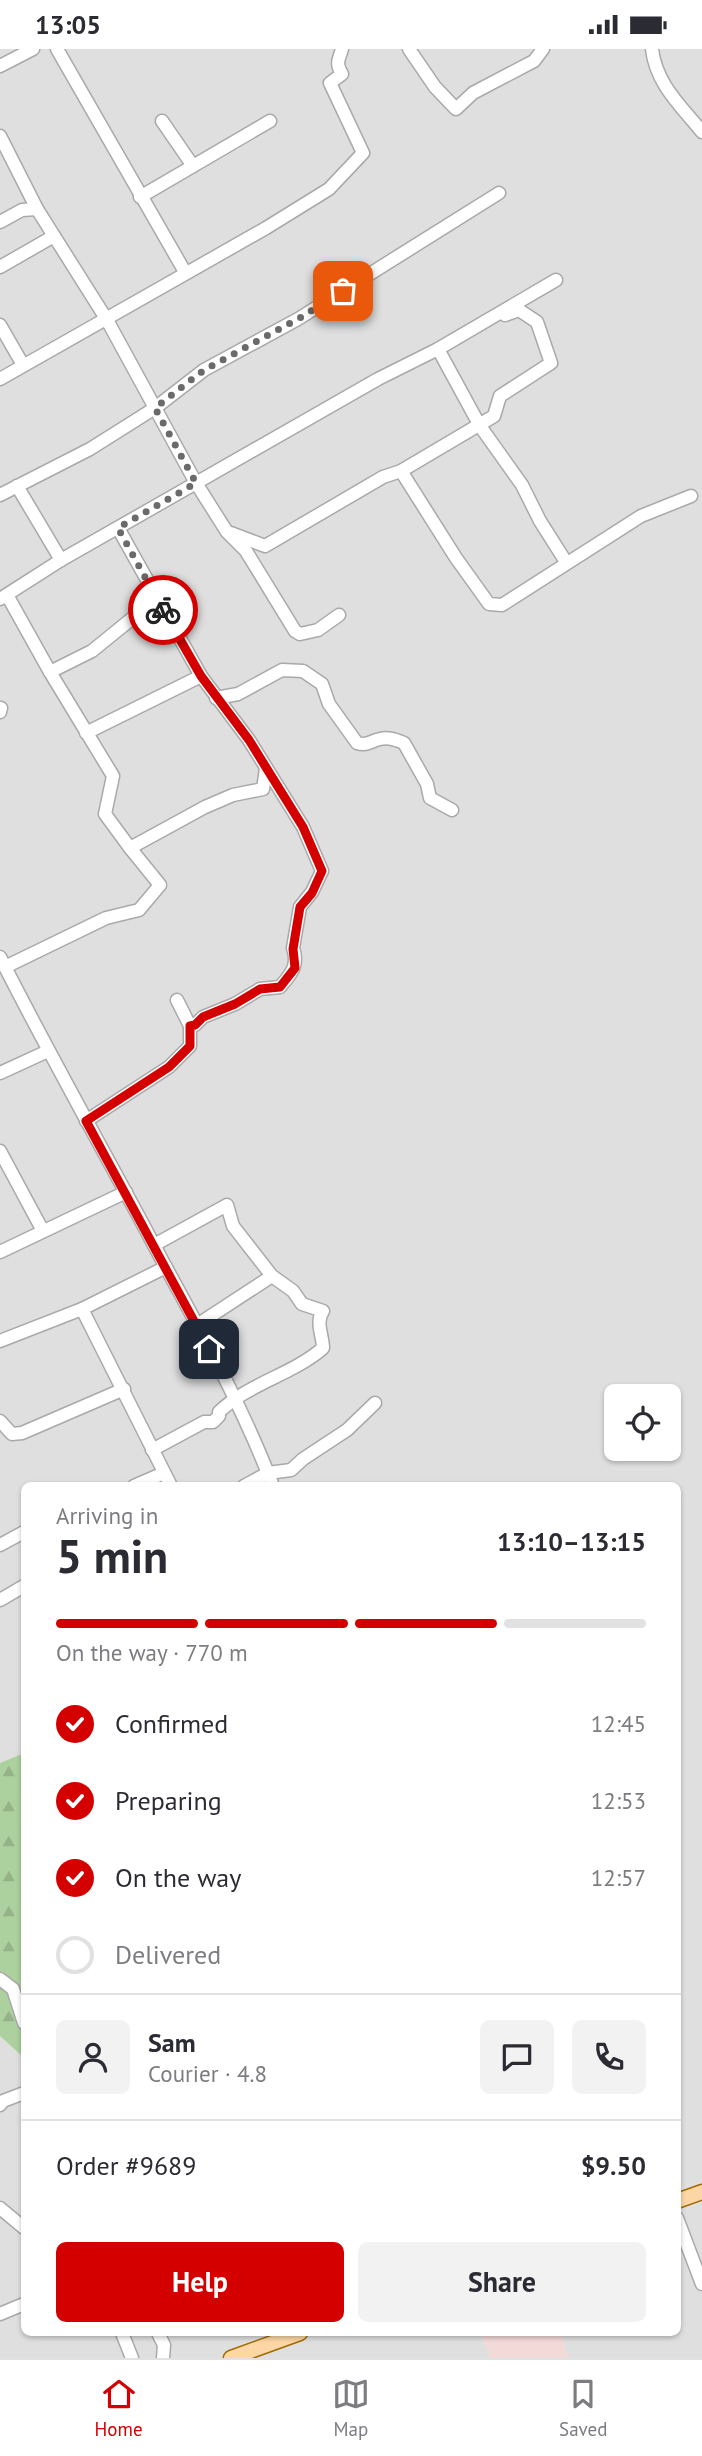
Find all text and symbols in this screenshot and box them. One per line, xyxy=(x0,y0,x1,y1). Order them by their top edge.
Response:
text: 13:05 xyxy=(35,8,101,41)
pin xyxy=(313,261,373,321)
icon: bag xyxy=(324,272,362,310)
courier xyxy=(128,575,198,645)
icon: bike xyxy=(144,591,182,629)
pin xyxy=(179,1319,239,1379)
icon: home xyxy=(190,1330,228,1368)
map controls xyxy=(604,1384,681,1461)
button: locate xyxy=(604,1384,681,1461)
text: Arriving in xyxy=(56,1501,158,1530)
text: 13:10–13:15 xyxy=(497,1525,646,1558)
text: 5 min xyxy=(56,1526,168,1586)
text: On the way · 770 m xyxy=(56,1638,248,1667)
icon: check xyxy=(56,1705,94,1743)
text: Confirmed xyxy=(115,1707,228,1740)
text: 12:45 xyxy=(591,1709,646,1738)
icon: check xyxy=(56,1782,94,1820)
text: Preparing xyxy=(115,1784,222,1817)
text: 12:53 xyxy=(591,1786,646,1815)
icon: check xyxy=(56,1859,94,1897)
text: On the way xyxy=(115,1861,241,1894)
text: 12:57 xyxy=(591,1863,646,1892)
text: Delivered xyxy=(115,1938,221,1971)
button: person xyxy=(56,2020,130,2094)
button: chat xyxy=(480,2020,554,2094)
button: phone xyxy=(572,2020,646,2094)
text: Sam xyxy=(148,2026,196,2059)
text: Courier · 4.8 xyxy=(148,2059,267,2088)
text: Order #9689 xyxy=(56,2149,196,2182)
text: $9.50 xyxy=(581,2149,646,2182)
button: Help xyxy=(56,2242,344,2322)
button: Share xyxy=(358,2242,646,2322)
tab: Home xyxy=(95,2375,143,2441)
tab: Map xyxy=(332,2375,370,2441)
tab: Saved xyxy=(559,2375,607,2441)

